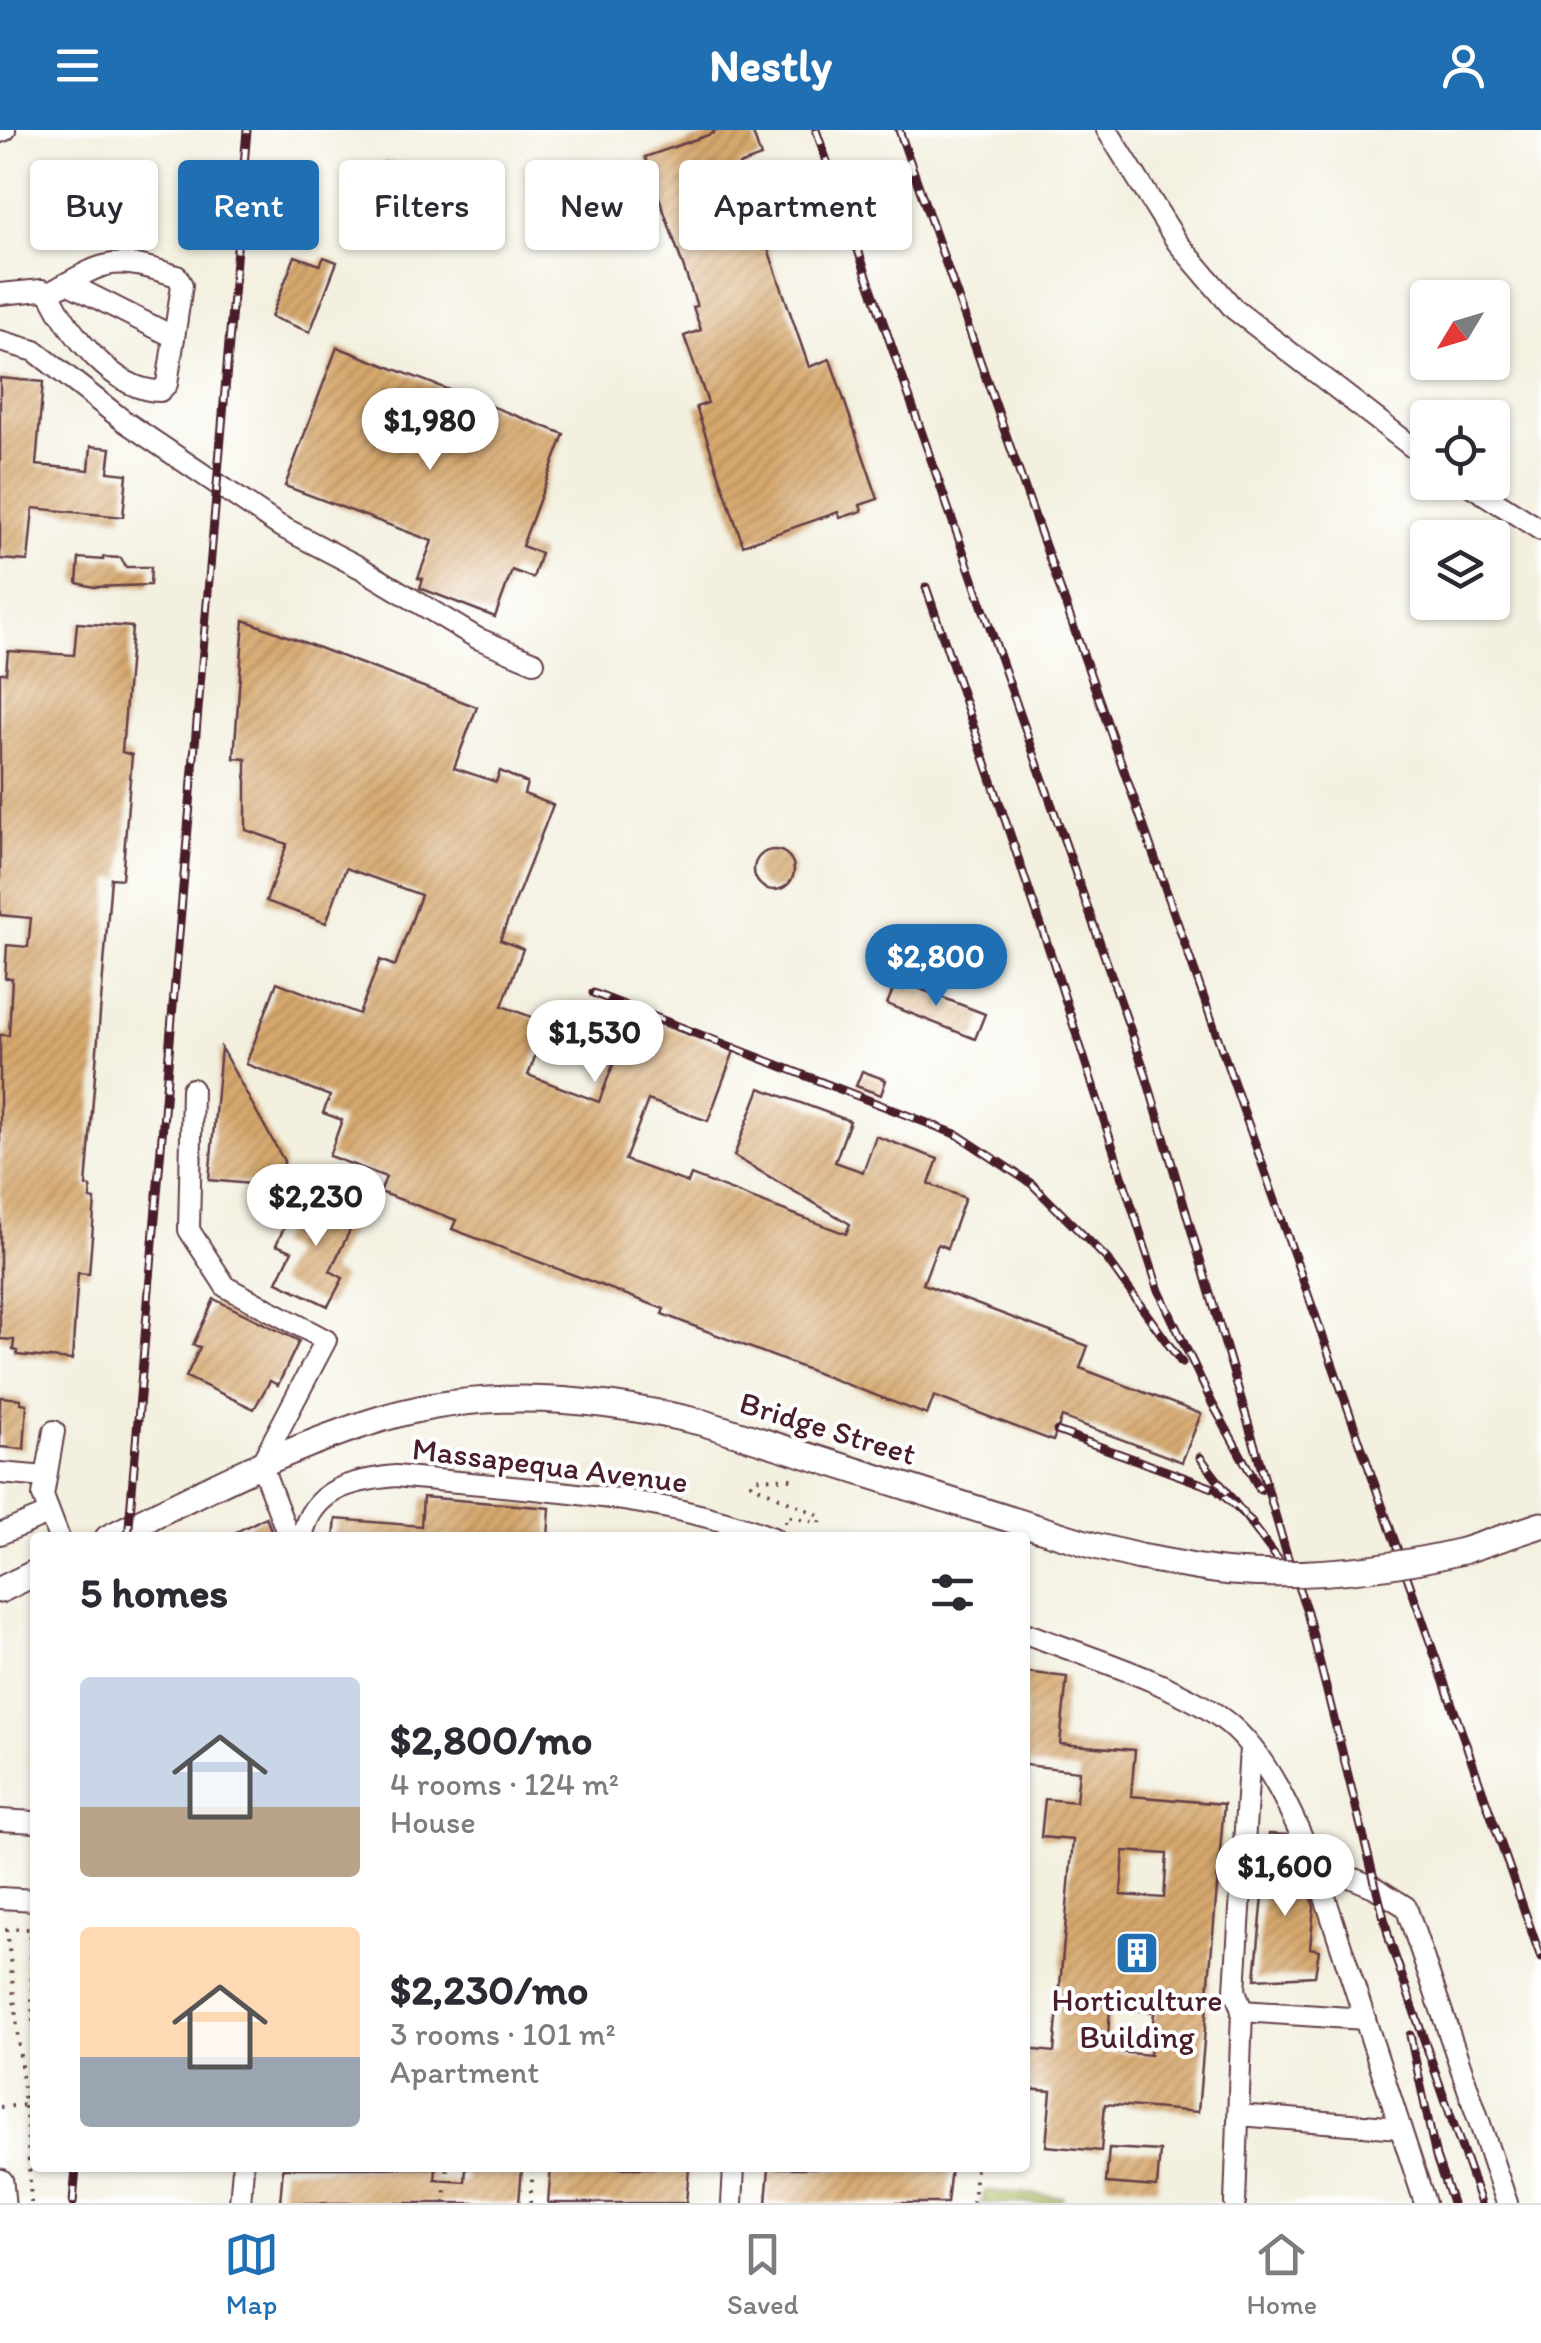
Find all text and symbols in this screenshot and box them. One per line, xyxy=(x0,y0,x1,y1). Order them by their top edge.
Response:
icon: menu xyxy=(50,38,105,93)
text: Nestly xyxy=(709,38,832,92)
icon: person xyxy=(1436,38,1491,93)
chip: Buy xyxy=(30,160,158,250)
chip: Rent xyxy=(178,160,319,250)
chip: Filters xyxy=(339,160,505,250)
chip: New xyxy=(525,160,659,250)
chip: Apartment xyxy=(679,160,912,250)
north arrow xyxy=(1410,280,1510,380)
map controls xyxy=(1410,280,1510,620)
pin: $1,980 xyxy=(349,388,511,473)
button: locate xyxy=(1410,400,1510,500)
text: $1,980 xyxy=(384,401,476,439)
button: layers xyxy=(1410,520,1510,620)
pin: $2,800 xyxy=(855,924,1017,1009)
text: $2,800 xyxy=(887,937,985,975)
pin: $1,530 xyxy=(514,1000,676,1085)
text: $1,530 xyxy=(549,1013,641,1051)
pin: $2,230 xyxy=(235,1164,397,1249)
text: $2,230 xyxy=(269,1177,363,1215)
street label: Bridge Street xyxy=(735,1383,921,1473)
street label: Massapequa Avenue xyxy=(410,1429,690,1501)
icon: filters xyxy=(925,1565,980,1620)
text: 5 homes xyxy=(80,1567,228,1618)
text: $2,800/mo xyxy=(390,1714,592,1765)
icon: home xyxy=(160,1717,280,1837)
text: 4 rooms · 124 m² xyxy=(390,1765,619,1803)
text: House xyxy=(390,1803,476,1841)
pin: $1,600 xyxy=(1204,1834,1366,1919)
text: $1,600 xyxy=(1237,1847,1333,1885)
building icon: Horticulture Building xyxy=(1114,1930,1160,1976)
text: $2,230/mo xyxy=(390,1964,589,2015)
icon: home xyxy=(160,1967,280,2087)
place label: Horticulture Building xyxy=(1052,1981,1222,2056)
text: 3 rooms · 101 m² xyxy=(390,2015,616,2053)
text: Apartment xyxy=(390,2053,539,2091)
tab: Map xyxy=(224,2227,279,2321)
tab: Saved xyxy=(727,2227,798,2321)
tab: Home xyxy=(1246,2227,1317,2321)

